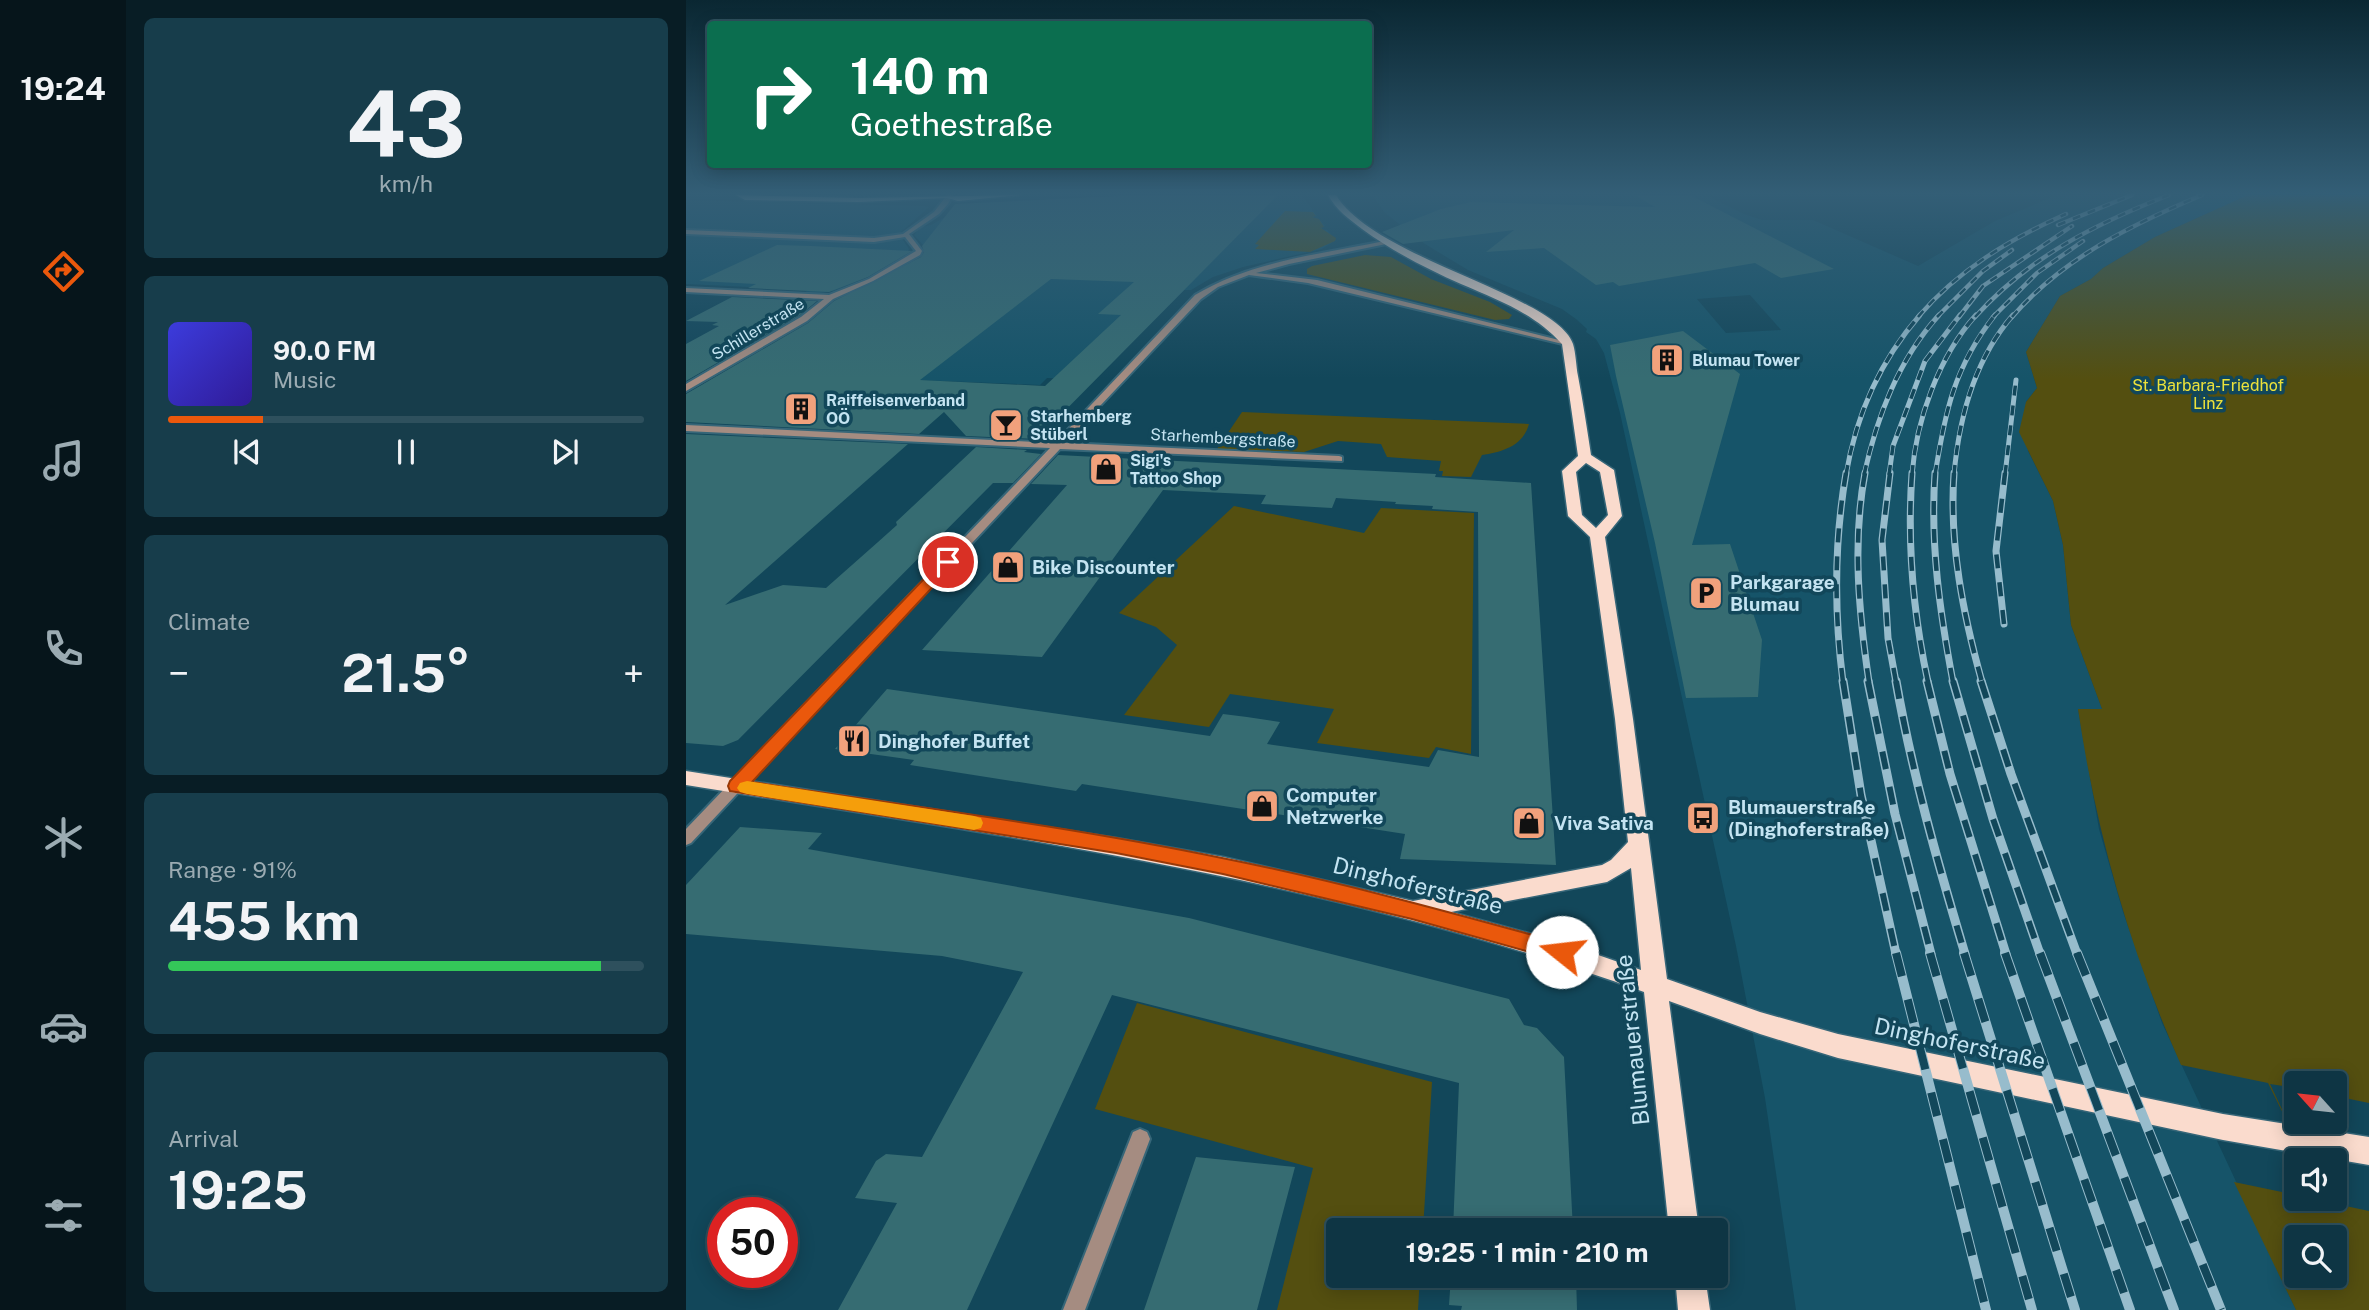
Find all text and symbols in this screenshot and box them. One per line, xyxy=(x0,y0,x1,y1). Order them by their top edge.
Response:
text: 140 m xyxy=(850,47,990,105)
icon: right xyxy=(735,49,826,140)
text: 19:24 xyxy=(20,70,106,107)
text: 43 xyxy=(346,71,466,177)
text: Goethestraße xyxy=(850,106,1053,143)
text: km/h xyxy=(379,170,433,197)
icon: directions xyxy=(39,247,88,296)
street label: Schillerstraße xyxy=(708,294,808,364)
text: 90.0 FM xyxy=(273,335,376,366)
building icon: Blumau Tower xyxy=(1648,341,1686,379)
place label: Blumau Tower xyxy=(1692,351,1800,370)
text: Music xyxy=(273,366,337,393)
park label: St. Barbara-Friedhof Linz xyxy=(2132,376,2284,413)
building icon: Raiffeisenverband OÖ xyxy=(782,390,820,428)
place label: Raiffeisenverband OÖ xyxy=(826,391,965,428)
bar icon: Starhemberg Stüberl xyxy=(987,406,1025,444)
place label: Starhemberg Stüberl xyxy=(1030,407,1132,444)
street label: Starhembergstraße xyxy=(1150,425,1296,451)
icon: previous xyxy=(228,433,266,471)
icon: pause xyxy=(387,433,425,471)
icon: next xyxy=(546,433,584,471)
icon: music xyxy=(39,436,88,485)
shop icon: Sigi's Tattoo Shop xyxy=(1087,450,1125,488)
place label: Sigi's Tattoo Shop xyxy=(1130,451,1222,488)
pin xyxy=(918,532,978,592)
icon: arrive xyxy=(929,543,967,581)
shop icon: Bike Discounter xyxy=(989,548,1027,586)
place label: Bike Discounter xyxy=(1032,556,1175,578)
place label: Parkgarage Blumau xyxy=(1730,571,1835,615)
parking icon: Parkgarage Blumau xyxy=(1687,574,1725,612)
text: Climate xyxy=(168,608,250,635)
icon: phone xyxy=(39,624,88,673)
text: 21.5° xyxy=(341,643,471,704)
text: − xyxy=(168,651,189,696)
text: + xyxy=(623,651,644,696)
restaurant icon: Dinghofer Buffet xyxy=(835,722,873,760)
place label: Dinghofer Buffet xyxy=(878,730,1030,752)
place label: Computer Netzwerke xyxy=(1286,784,1384,828)
shop icon: Computer Netzwerke xyxy=(1243,787,1281,825)
place label: Blumauerstraße (Dinghoferstraße) xyxy=(1728,796,1890,840)
bus stop icon: Blumauerstraße (Dinghoferstraße) xyxy=(1684,799,1722,837)
shop icon: Viva Sativa xyxy=(1510,804,1548,842)
place label: Viva Sativa xyxy=(1554,812,1654,834)
icon: climate xyxy=(39,813,88,862)
street label: Dinghoferstraße xyxy=(1330,851,1506,919)
text: Range · 91% xyxy=(168,856,297,883)
text: 455 km xyxy=(168,891,360,952)
position arrow xyxy=(1525,915,1599,989)
street label: Blumauerstraße xyxy=(1610,953,1654,1127)
icon: car xyxy=(39,1002,88,1051)
street label: Dinghoferstraße xyxy=(1872,1012,2048,1074)
north arrow xyxy=(2284,1071,2347,1134)
map controls xyxy=(2284,1071,2347,1288)
text: Arrival xyxy=(168,1125,239,1152)
button: sound xyxy=(2284,1148,2347,1211)
text: 19:25 xyxy=(168,1160,308,1221)
icon: filters xyxy=(39,1191,88,1240)
speed limit sign: 50 xyxy=(707,1197,798,1288)
button: search xyxy=(2284,1225,2347,1288)
text: 19:25 · 1 min · 210 m xyxy=(1406,1237,1648,1268)

